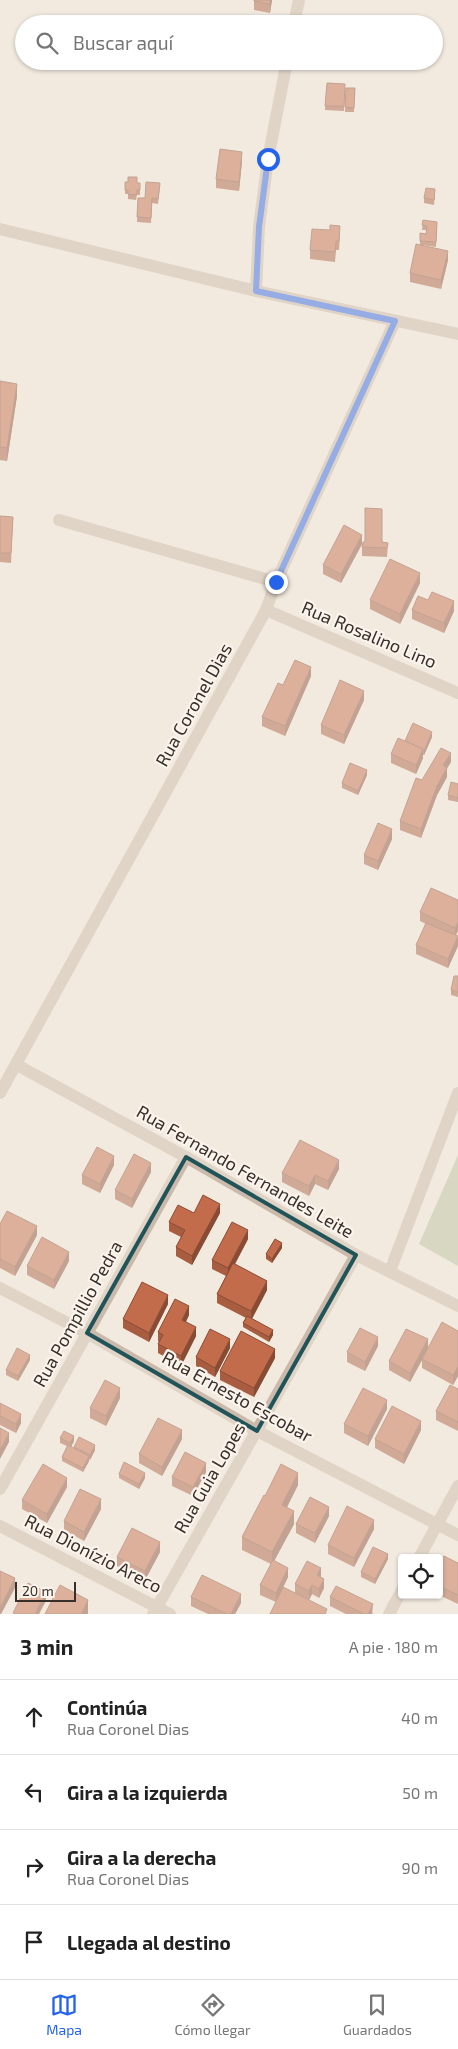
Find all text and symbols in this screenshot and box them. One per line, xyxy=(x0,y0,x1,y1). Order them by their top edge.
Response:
search box xyxy=(15,15,443,70)
icon: search xyxy=(33,29,61,57)
text: Buscar aquí xyxy=(73,31,173,54)
route start xyxy=(257,148,280,171)
route end xyxy=(265,571,288,594)
street label: Rua Rosalino Lino xyxy=(299,596,440,672)
street label: Rua Coronel Dias xyxy=(150,639,236,770)
street label: Rua Fernando Fernandes Leite xyxy=(133,1100,358,1242)
street label: Rua Pompillio Pedra xyxy=(28,1237,126,1390)
street label: Rua Ernesto Escobar xyxy=(158,1346,316,1447)
street label: Rua Guia Lopes xyxy=(169,1418,250,1537)
street label: Rua Dionízio Areco xyxy=(21,1509,166,1597)
map controls xyxy=(398,1554,443,1599)
button: locate xyxy=(398,1554,443,1599)
scale bar xyxy=(15,1579,76,1602)
text: 20 m xyxy=(22,1582,54,1599)
text: 3 min xyxy=(20,1634,73,1659)
text: A pie · 180 m xyxy=(349,1637,438,1656)
text: Continúa xyxy=(67,1696,147,1719)
icon: ahead xyxy=(20,1703,48,1731)
text: 40 m xyxy=(401,1708,438,1727)
text: Rua Coronel Dias xyxy=(67,1719,189,1738)
icon: left xyxy=(20,1778,48,1806)
text: Gira a la izquierda xyxy=(67,1781,228,1804)
text: 50 m xyxy=(402,1783,438,1802)
text: Gira a la derecha xyxy=(67,1846,216,1869)
icon: right xyxy=(20,1853,48,1881)
text: 90 m xyxy=(402,1858,438,1877)
text: Rua Coronel Dias xyxy=(67,1869,189,1888)
icon: arrive xyxy=(20,1928,48,1956)
text: Llegada al destino xyxy=(67,1931,231,1954)
tab: Mapa xyxy=(46,1991,82,2038)
tab: Cómo llegar xyxy=(174,1991,251,2038)
tab: Guardados xyxy=(343,1991,412,2038)

